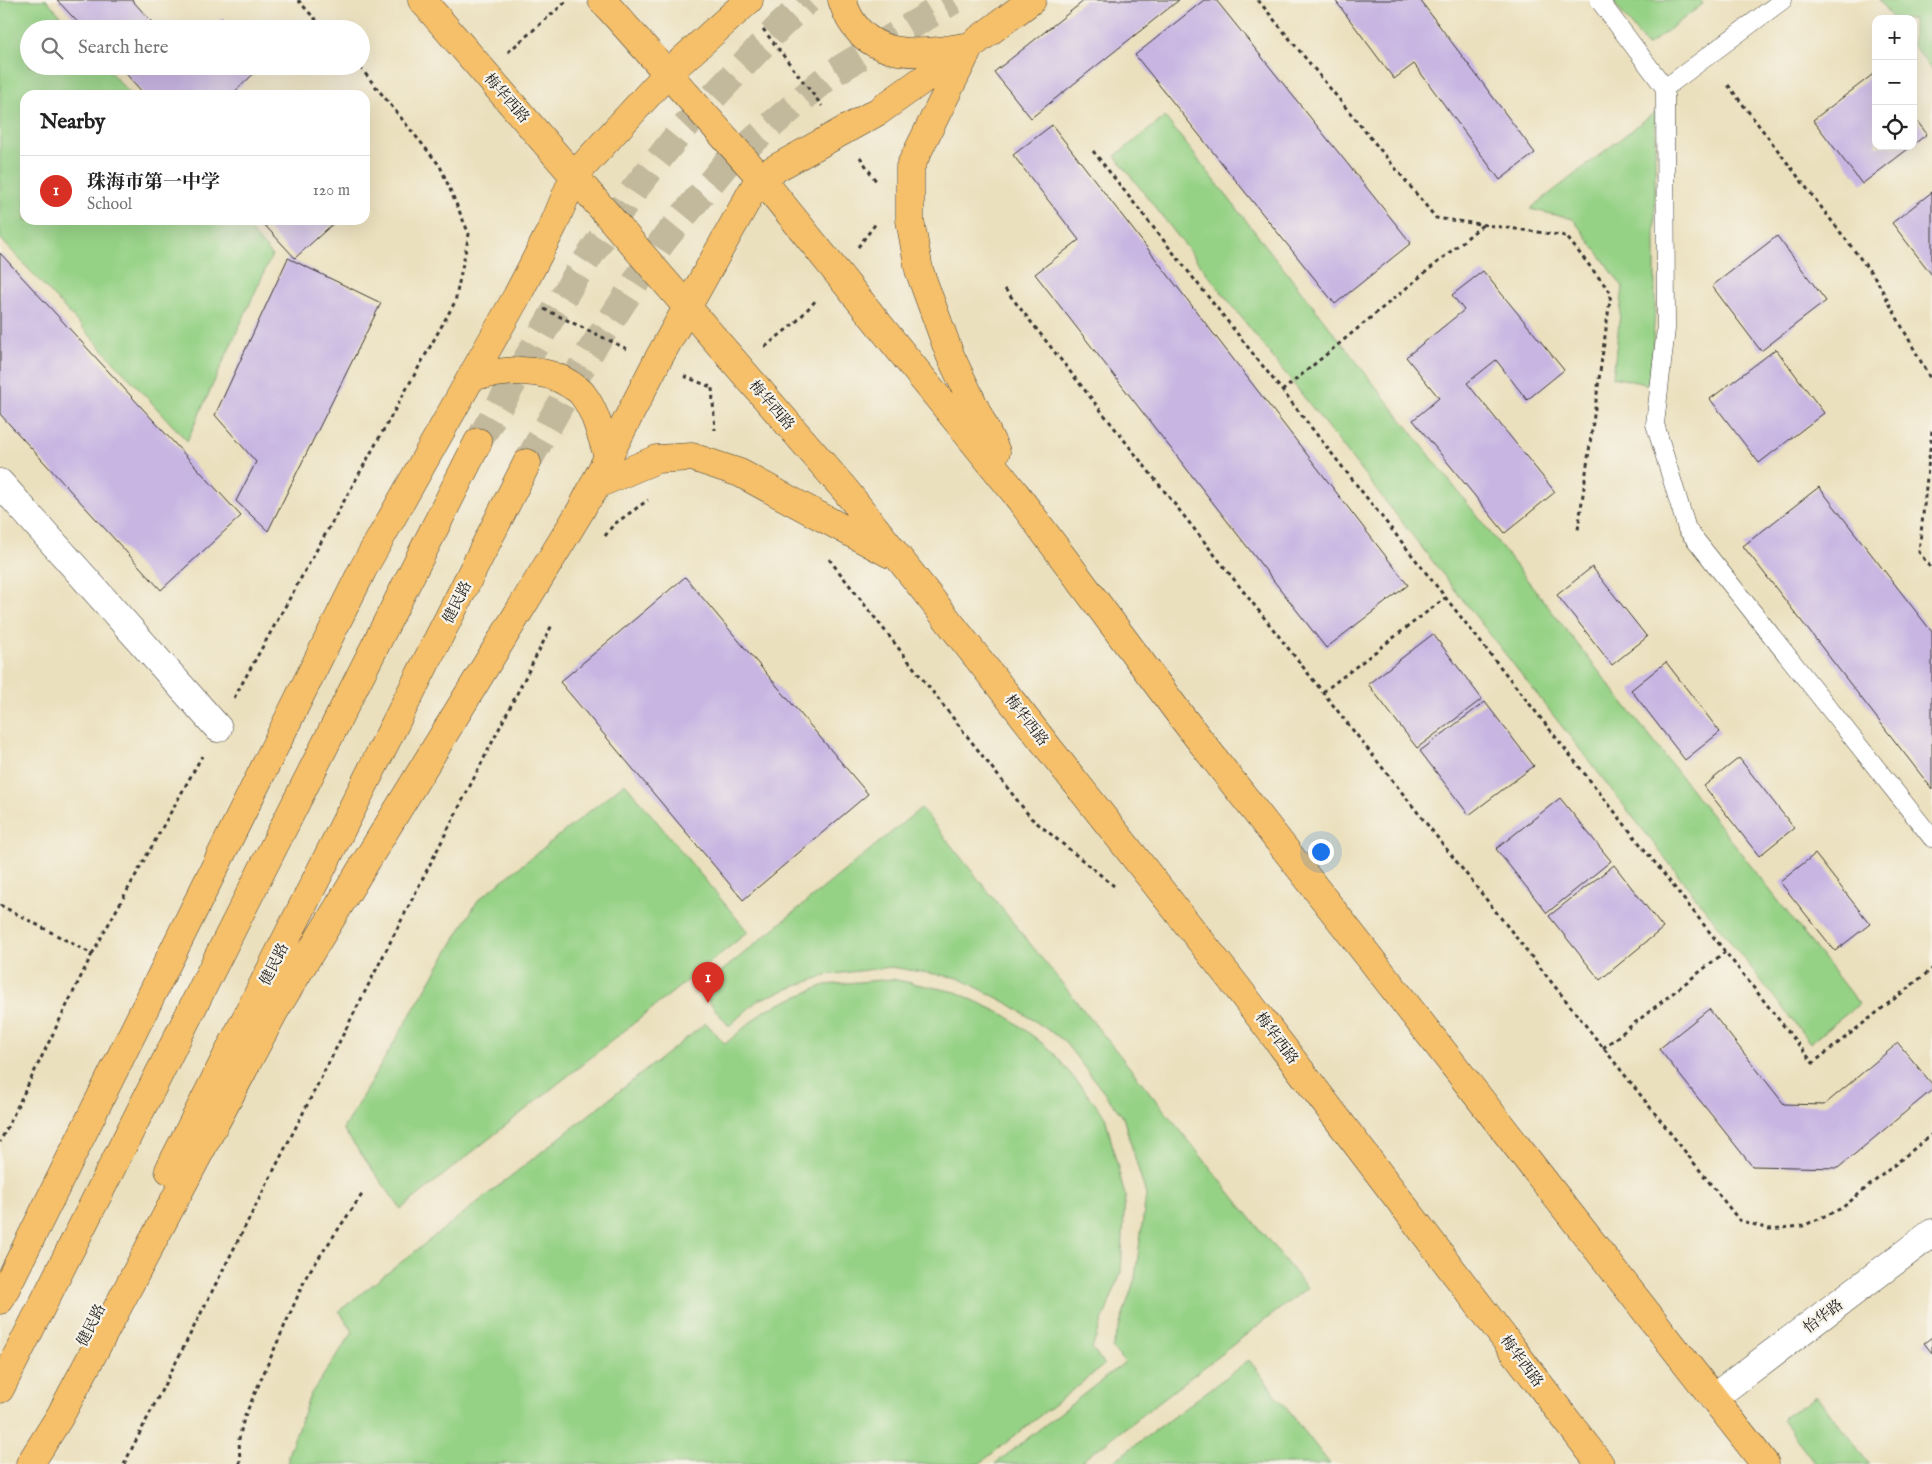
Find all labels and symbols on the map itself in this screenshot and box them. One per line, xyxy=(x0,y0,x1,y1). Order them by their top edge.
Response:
street label: 梅华西路 xyxy=(480,69,533,127)
street label: 梅华西路 xyxy=(745,376,798,434)
street label: 健民路 xyxy=(439,578,476,627)
street label: 梅华西路 xyxy=(1001,691,1053,750)
your location xyxy=(1308,839,1334,865)
street label: 健民路 xyxy=(256,940,293,989)
pin: 1 xyxy=(692,962,724,1003)
street label: 梅华西路 xyxy=(1251,1009,1302,1068)
street label: 怡华路 xyxy=(1800,1295,1847,1338)
street label: 健民路 xyxy=(73,1301,110,1350)
street label: 梅华西路 xyxy=(1496,1332,1547,1391)

